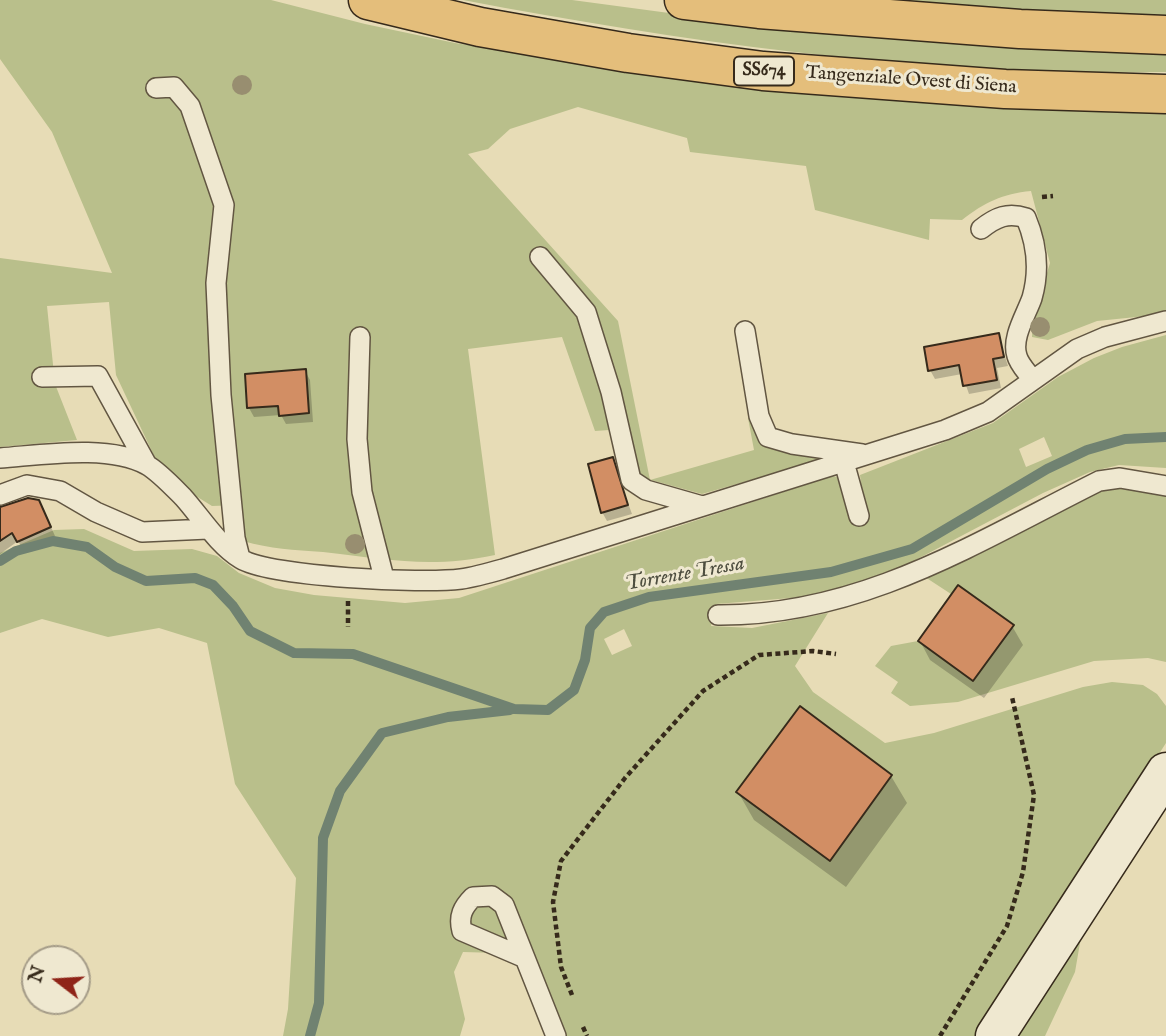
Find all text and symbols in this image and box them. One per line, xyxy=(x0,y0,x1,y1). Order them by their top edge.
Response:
road number: SS674 xyxy=(734,56,794,86)
street label: Tangenziale Ovest di Siena xyxy=(805,62,1017,100)
water label: Torrente Tressa xyxy=(623,552,747,598)
north arrow xyxy=(21,945,91,1015)
text: N xyxy=(24,963,52,986)

